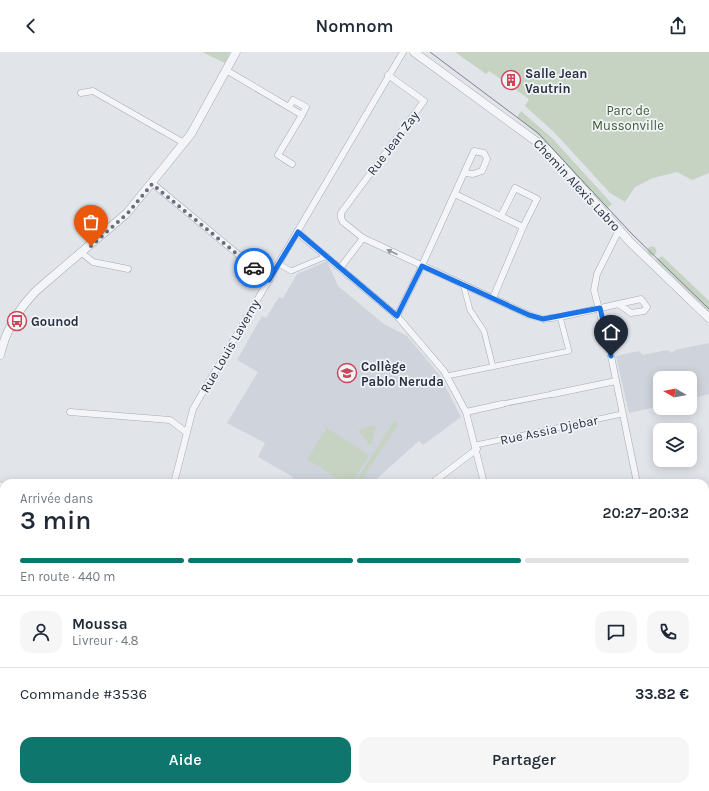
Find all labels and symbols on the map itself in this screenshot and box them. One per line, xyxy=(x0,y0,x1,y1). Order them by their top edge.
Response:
place label: Salle Jean Vautrin xyxy=(525,66,587,96)
building icon: Salle Jean Vautrin xyxy=(500,69,522,91)
park label: Parc de Mussonville xyxy=(592,103,664,133)
street label: Rue Jean Zay xyxy=(364,108,422,178)
street label: Chemin Alexis Labro xyxy=(530,136,624,234)
pin xyxy=(74,205,108,246)
courier xyxy=(234,248,274,288)
one-way arrow xyxy=(387,249,398,255)
street label: Rue Louis Laverny xyxy=(197,297,263,395)
bus stop icon: Gounod xyxy=(6,310,28,332)
place label: Gounod xyxy=(31,314,79,329)
pin xyxy=(594,315,628,356)
place label: Collège Pablo Neruda xyxy=(361,359,444,389)
school or university icon: Collège Pablo Neruda xyxy=(336,362,358,384)
north arrow xyxy=(653,371,697,415)
street label: Rue Assia Djebar xyxy=(499,412,600,448)

